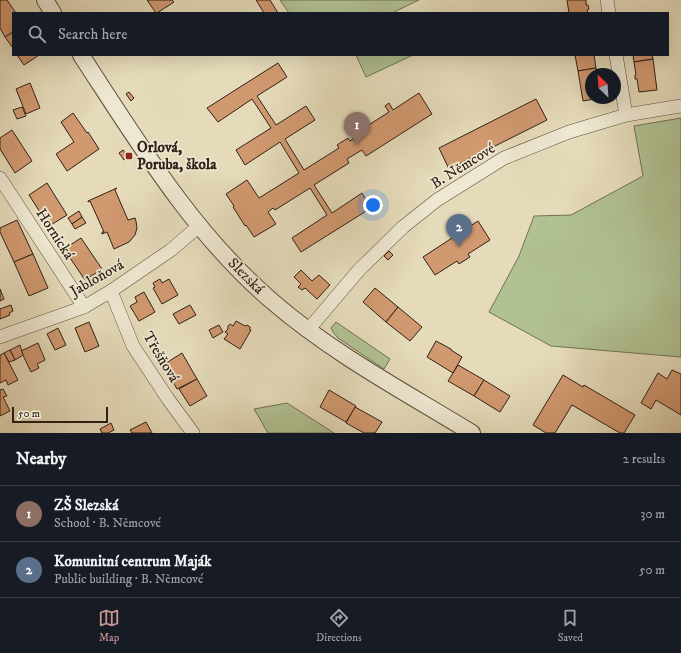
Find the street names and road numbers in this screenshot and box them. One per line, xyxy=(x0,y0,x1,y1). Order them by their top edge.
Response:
street label: B. Němcové xyxy=(427,138,499,193)
street label: Hornická xyxy=(31,205,79,264)
street label: Slezská xyxy=(224,254,269,299)
street label: Jabloňová xyxy=(65,255,128,302)
street label: Třešňová xyxy=(138,328,184,386)

